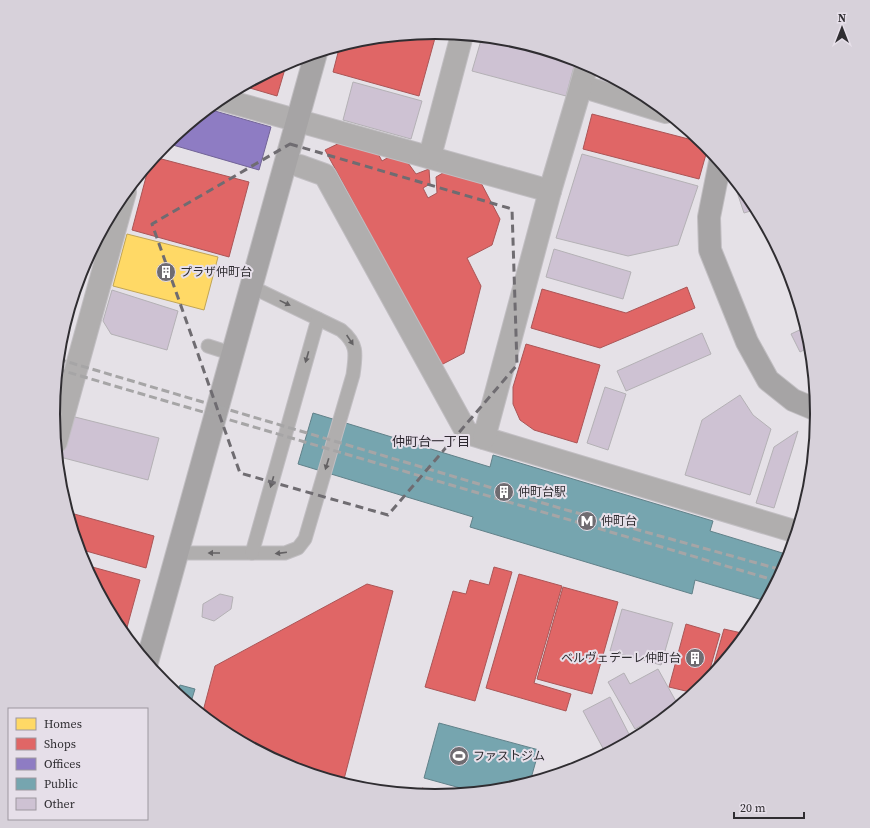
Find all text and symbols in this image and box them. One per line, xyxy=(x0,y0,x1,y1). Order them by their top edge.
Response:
north arrow xyxy=(822,8,862,48)
text: N xyxy=(838,11,846,26)
building icon: プラザ仲町台 xyxy=(155,261,177,283)
place label: プラザ仲町台 xyxy=(180,264,252,280)
one-way arrow xyxy=(279,300,291,306)
one-way arrow xyxy=(346,334,354,345)
one-way arrow xyxy=(304,351,310,363)
district label: 仲町台一丁目 xyxy=(392,433,470,450)
one-way arrow xyxy=(324,459,330,471)
one-way arrow xyxy=(269,476,275,488)
building icon: 仲町台駅 xyxy=(493,481,515,503)
place label: 仲町台駅 xyxy=(518,484,566,500)
metro station icon: 仲町台 xyxy=(576,510,598,532)
place label: 仲町台 xyxy=(601,513,637,529)
one-way arrow xyxy=(207,550,220,556)
one-way arrow xyxy=(275,550,287,556)
building icon: ベルヴェデーレ仲町台 xyxy=(684,647,706,669)
place label: ベルヴェデーレ仲町台 xyxy=(561,650,681,666)
legend xyxy=(8,708,148,820)
text: Homes xyxy=(44,716,82,732)
text: Shops xyxy=(44,736,76,752)
sports icon: ファストジム xyxy=(448,745,470,767)
place label: ファストジム xyxy=(473,748,545,764)
text: Offices xyxy=(44,756,81,772)
text: Public xyxy=(44,776,78,792)
scale bar xyxy=(734,794,804,820)
text: Other xyxy=(44,796,75,812)
text: 20 m xyxy=(740,800,766,816)

